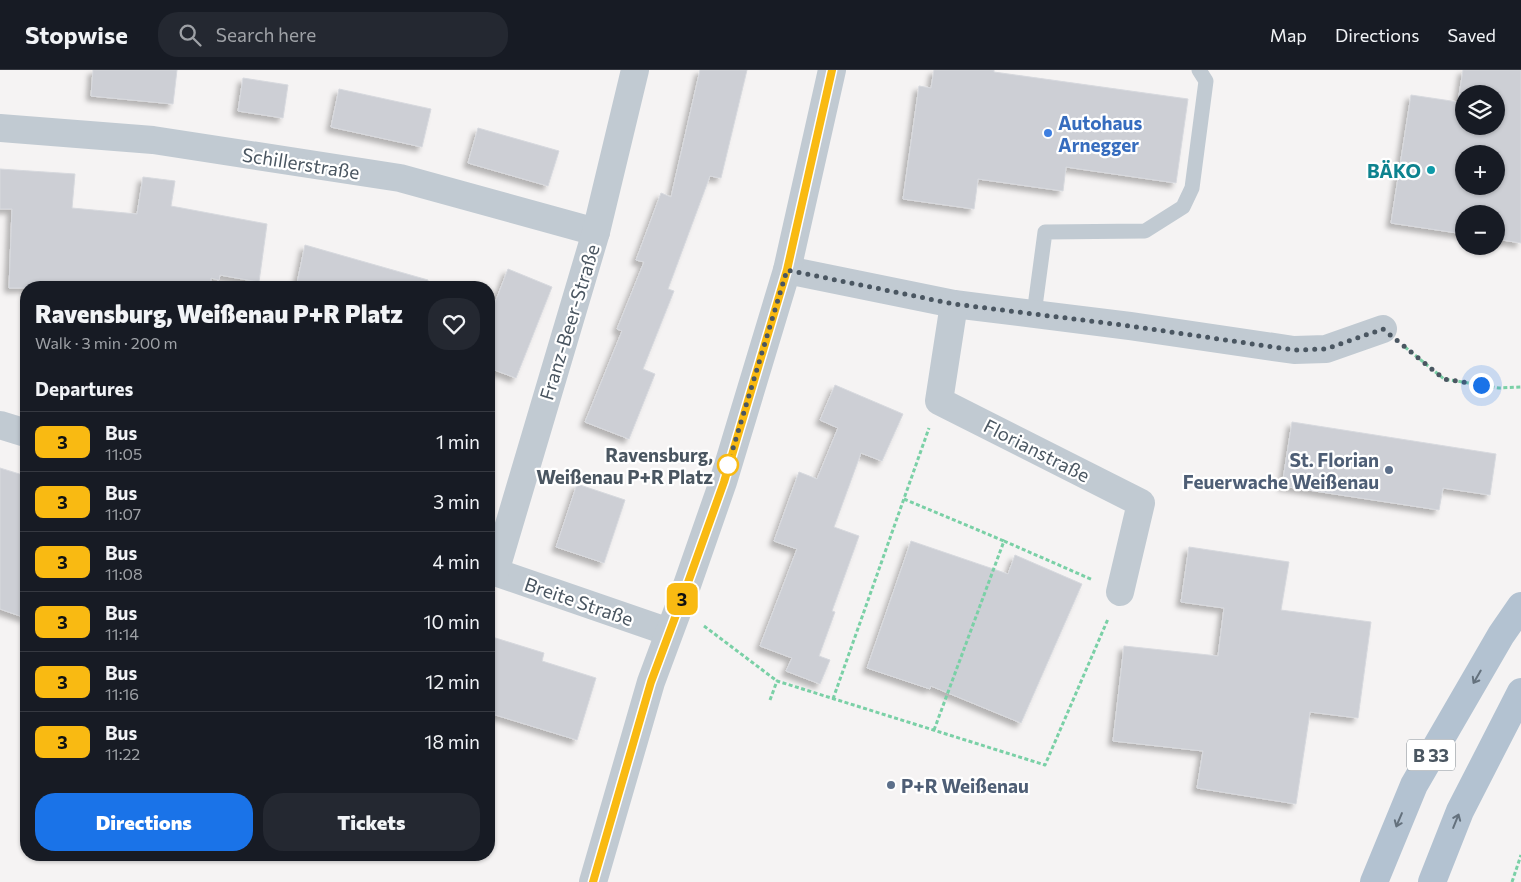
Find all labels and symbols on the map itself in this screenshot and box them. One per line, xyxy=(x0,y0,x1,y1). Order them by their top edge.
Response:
place label: Autohaus Arnegger xyxy=(1058,111,1142,156)
marker: Autohaus Arnegger xyxy=(1042,127,1054,139)
street label: Schillerstraße xyxy=(241,142,361,184)
place label: BÄKO xyxy=(1367,159,1421,182)
marker: BÄKO xyxy=(1425,164,1437,176)
street label: Franz-Beer-Straße xyxy=(534,241,604,403)
your location xyxy=(1469,373,1494,398)
street label: Florianstraße xyxy=(980,414,1094,486)
place label: Ravensburg, Weißenau P+R Platz xyxy=(536,443,713,488)
place label: St. Florian Feuerwache Weißenau xyxy=(1183,448,1379,493)
marker: Ravensburg, Weißenau P+R Platz xyxy=(717,454,739,476)
marker: St. Florian Feuerwache Weißenau xyxy=(1383,464,1395,476)
street label: Breite Straße xyxy=(522,572,636,630)
line badge: 3 xyxy=(666,583,698,615)
one-way arrow xyxy=(1471,669,1481,684)
road number: B 33 xyxy=(1407,740,1455,770)
place label: P+R Weißenau xyxy=(901,774,1029,797)
marker: P+R Weißenau xyxy=(885,779,897,791)
one-way arrow xyxy=(1394,812,1404,827)
one-way arrow xyxy=(1452,814,1462,829)

